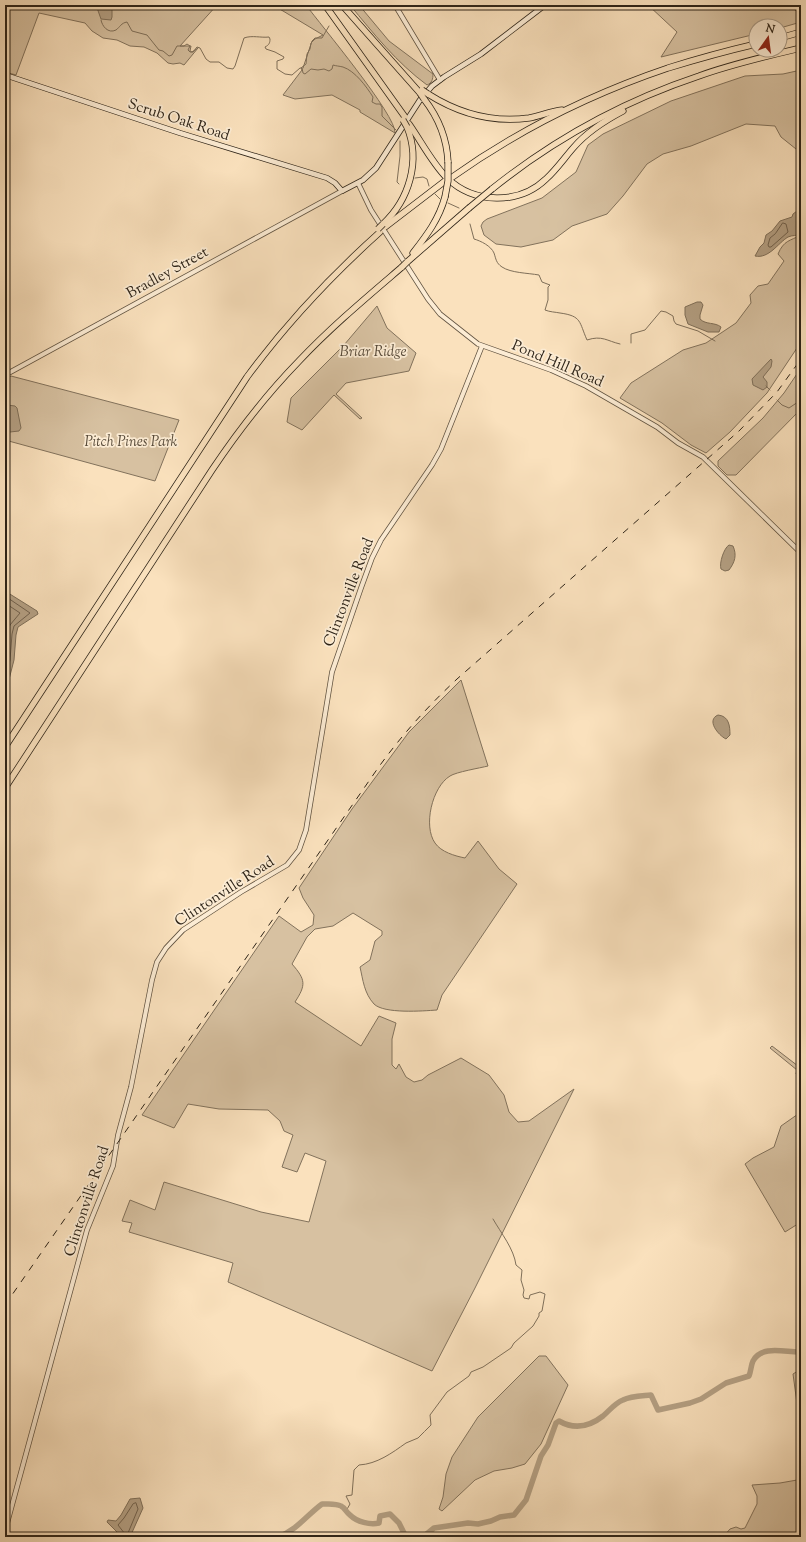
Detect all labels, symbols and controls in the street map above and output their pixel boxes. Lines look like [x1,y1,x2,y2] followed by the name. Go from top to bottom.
[748,18,788,58] north arrow
[763,20,777,38] text: N
[125,94,233,147] street label: Scrub Oak Road
[123,242,212,304] street label: Bradley Street
[508,336,607,393] street label: Pond Hill Road
[339,342,407,363] park label: Briar Ridge
[85,432,178,453] park label: Pitch Pines Park
[319,534,380,650] street label: Clintonville Road
[171,852,279,932] street label: Clintonville Road
[60,1143,115,1260] street label: Clintonville Road

